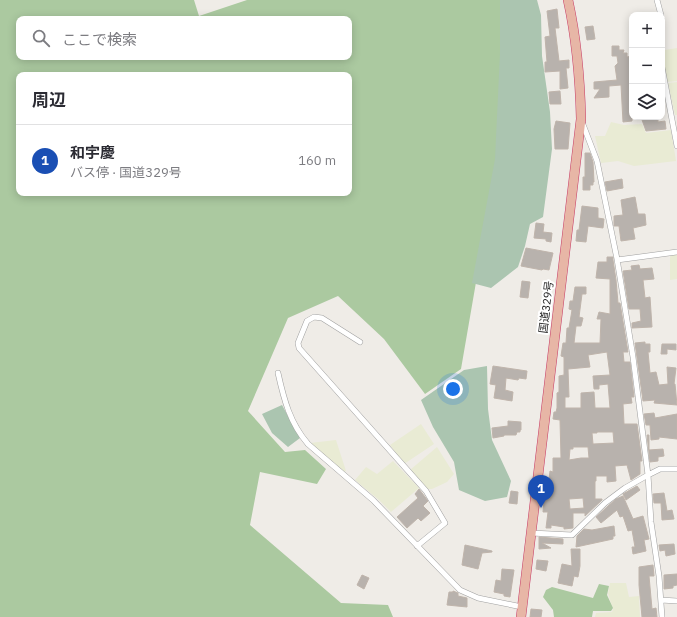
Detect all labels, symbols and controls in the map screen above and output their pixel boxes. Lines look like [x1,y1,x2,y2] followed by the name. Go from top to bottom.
[629,12,665,120] map controls
[629,12,665,48] button: +
[16,16,352,60] search box
[30,27,52,49] icon: search
[62,30,137,49] text: ここで検索
[629,48,665,84] button: −
[629,84,665,120] button: layers
[32,89,66,111] text: 周辺
[70,143,115,162] text: 和宇慶
[41,152,49,169] text: 1
[298,152,336,169] text: 160 m
[70,164,182,181] text: バス停 · 国道329号
[536,280,556,334] street label: 国道329号
[443,379,463,399] your location
[528,475,554,508] pin: 1

